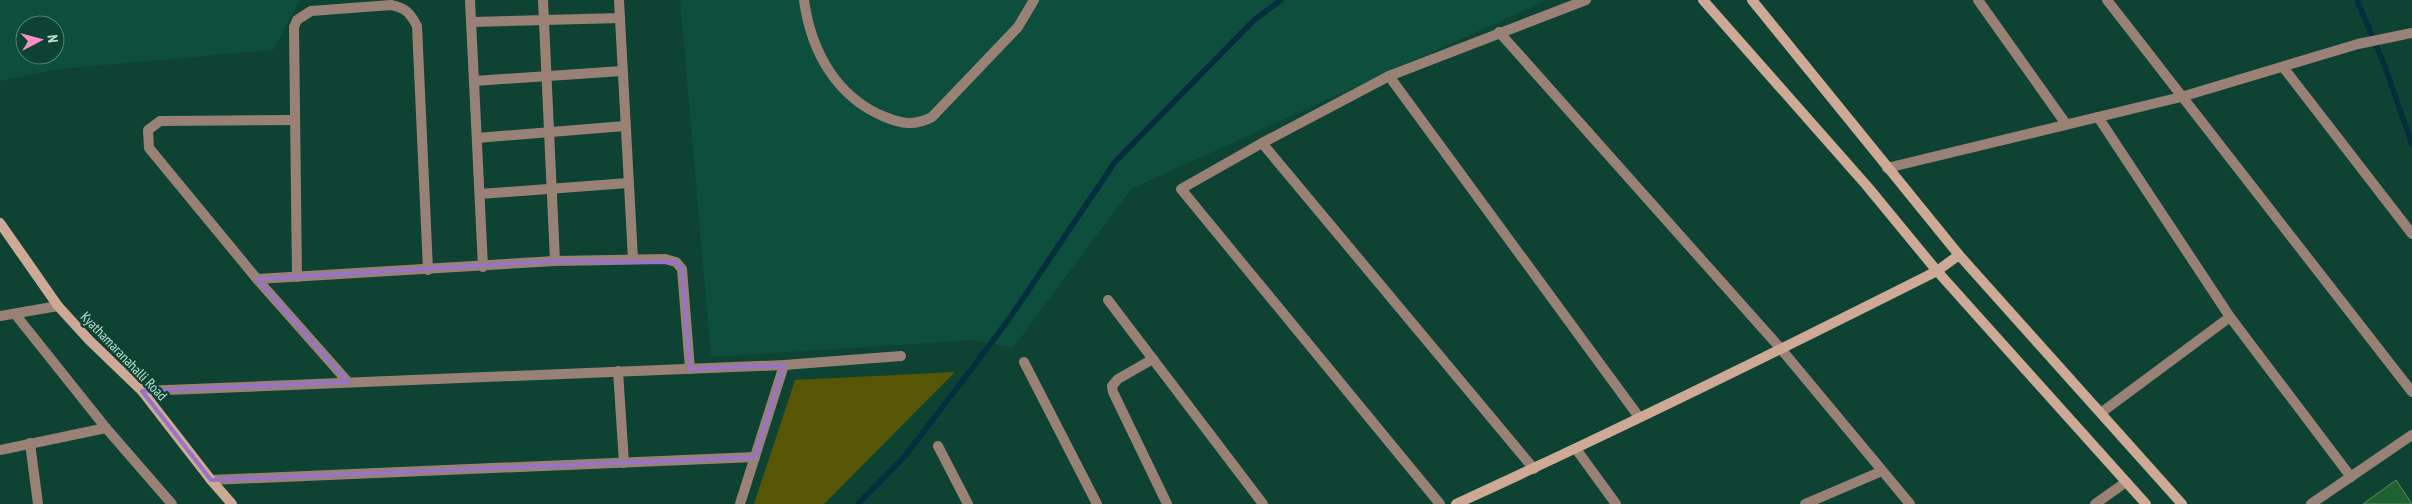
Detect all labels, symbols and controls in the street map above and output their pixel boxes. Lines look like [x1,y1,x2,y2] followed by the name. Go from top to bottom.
[15,15,65,65] north arrow
[44,34,62,43] text: N
[77,308,171,404] street label: Kyathamaranahalli Road

